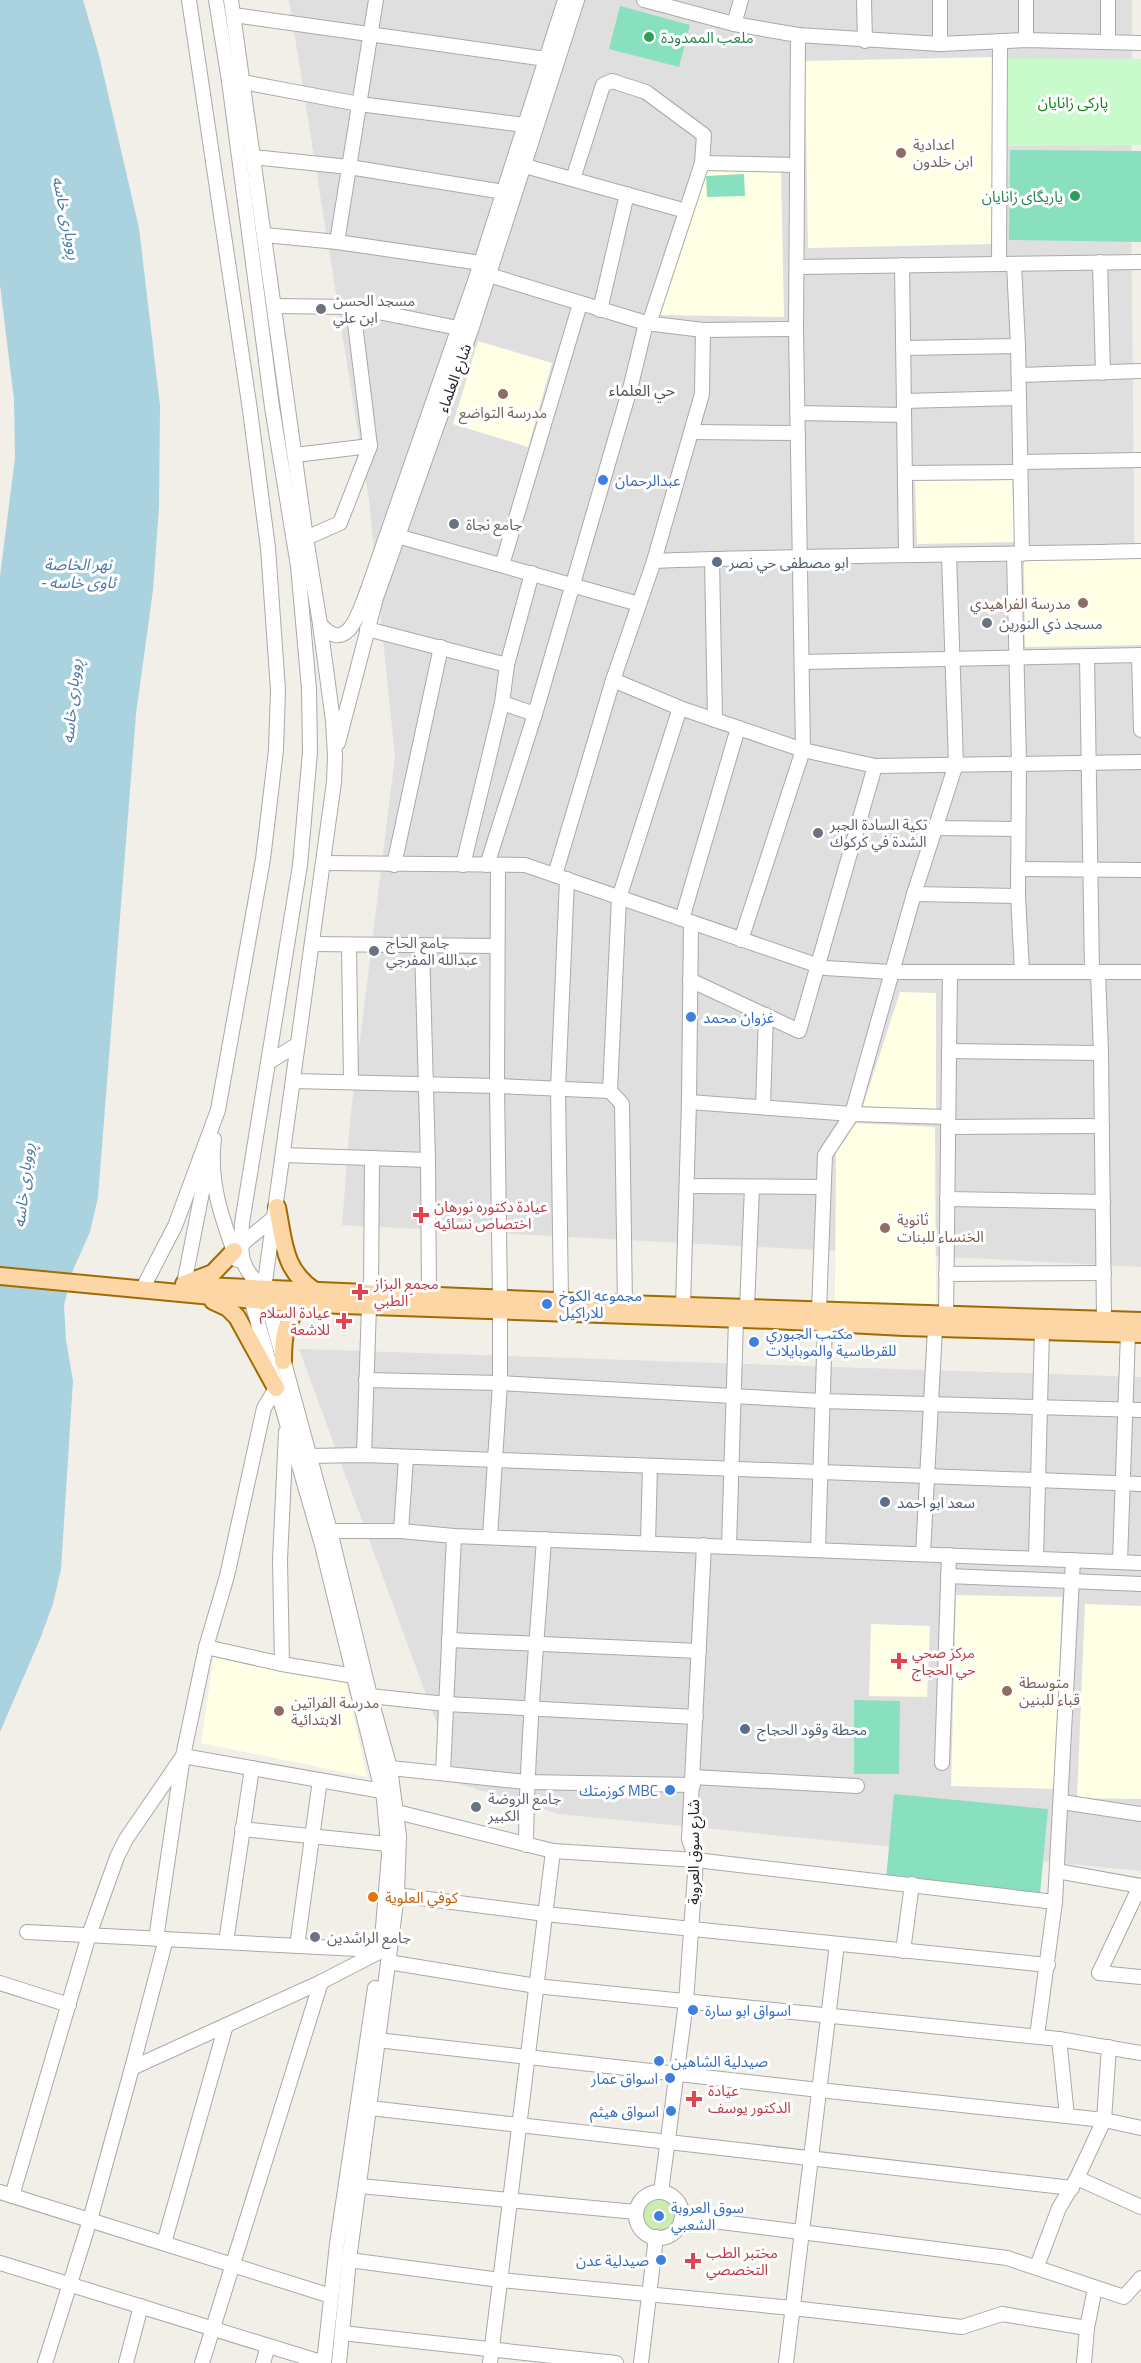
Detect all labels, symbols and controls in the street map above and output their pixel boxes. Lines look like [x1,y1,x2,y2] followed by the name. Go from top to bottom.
[661,26,754,49] place label: ملعب الممدودة
[642,30,656,44] marker: ملعب الممدودة
[1038,91,1108,114] park label: پارکی زانایان
[913,133,973,173] place label: اعدادية ابن خلدون
[894,146,908,160] marker: اعدادية ابن خلدون
[44,174,88,263] water label: ڕووباری خاسە
[982,185,1063,208] place label: یاریگای زانایان
[1068,189,1082,203] marker: یاریگای زانایان
[333,289,415,329] place label: مسجد الحسن ابن علي
[314,302,328,316] marker: مسجد الحسن ابن علي
[431,340,478,416] street label: شارع العلماء
[609,378,675,403] district label: حي العلماء
[496,387,510,401] marker: مدرسة التواضع
[459,401,547,425] place label: مدرسة التواضع
[615,469,681,492] place label: عبدالرحمان
[596,473,610,487] marker: عبدالرحمان
[466,513,523,537] place label: جامع نجاة
[447,517,461,531] marker: جامع نجاة
[728,551,849,574] place label: ابو مصطفى حي نصر
[40,552,118,594] water label: نهر الخاصة - ئاوی خاسە
[710,555,724,569] marker: ابو مصطفى حي نصر
[970,592,1071,615] place label: مدرسة الفراهيدي
[1076,596,1090,610] marker: مدرسة الفراهيدي
[999,612,1103,635] place label: مسجد ذي النورين
[980,616,994,630] marker: مسجد ذي النورين
[55,657,89,745] water label: ڕووباری خاسە
[829,813,928,853] place label: تكية السادة الجبر الشدة في كركوك
[811,826,825,840] marker: تكية السادة الجبر الشدة في كركوك
[386,931,478,971] place label: جامع الحاج عبدالله المفرجي
[367,944,381,958] marker: جامع الحاج عبدالله المفرجي
[703,1006,775,1029] place label: غزوان محمد
[684,1010,698,1024] marker: غزوان محمد
[7,1141,42,1229] water label: ڕووباری خاسە
[434,1195,548,1235] place label: عيادة دكتوره نورهان اختصاص نسائيه
[412,1206,430,1224] marker: عيادة دكتوره نورهان اختصاص نسائيه
[897,1208,984,1248] place label: ثانوية الخنساء للبنات
[878,1221,892,1235] marker: ثانوية الخنساء للبنات
[373,1272,439,1312] place label: مجمع البزاز الطبي
[351,1283,369,1301] marker: مجمع البزاز الطبي
[559,1284,642,1324] place label: مجموعه الكوخ للاراكيل
[540,1297,554,1311] marker: مجموعه الكوخ للاراكيل
[259,1301,330,1341] place label: عيادة السلام للاشعة
[335,1312,353,1330] marker: عيادة السلام للاشعة
[766,1322,897,1362] place label: مكتب الجبوري للقرطاسية والموبايلات
[747,1335,761,1349] marker: مكتب الجبوري للقرطاسية والموبايلات
[897,1491,975,1514] place label: سعد ابو احمد
[878,1495,892,1509] marker: سعد ابو احمد
[912,1641,976,1682] place label: مركز صحي حي الحجاج
[890,1652,908,1670] marker: مركز صحي حي الحجاج
[1019,1671,1080,1711] place label: متوسطة قباء للبنين
[1000,1684,1014,1698] marker: متوسطة قباء للبنين
[291,1691,379,1731] place label: مدرسة الفراتين الابتدائية
[272,1704,286,1718] marker: مدرسة الفراتين الابتدائية
[757,1718,867,1742] place label: محطة وقود الحجاج
[738,1722,752,1736] marker: محطة وقود الحجاج
[579,1779,658,1802] place label: كوزمتك MBC
[663,1783,677,1797] marker: كوزمتك MBC
[487,1787,561,1827] place label: جامع الروضة الكبير
[682,1799,706,1905] street label: شارع سوق العروبة
[469,1800,483,1814] marker: جامع الروضة الكبير
[385,1886,459,1909] place label: كوفي العلوية
[366,1890,380,1904] marker: كوفي العلوية
[327,1926,411,1950] place label: جامع الراشدين
[308,1930,322,1944] marker: جامع الراشدين
[705,1999,791,2022] place label: اسواق ابو سارة
[686,2003,700,2017] marker: اسواق ابو سارة
[671,2050,768,2073] place label: صيدلية الشاهين
[652,2054,666,2068] marker: صيدلية الشاهين
[590,2067,658,2090] place label: اسواق عمار
[663,2071,677,2085] marker: اسواق عمار
[708,2079,791,2119] place label: عيادة الدكتور يوسف
[685,2090,703,2108] marker: عيادة الدكتور يوسف
[590,2100,659,2123] place label: اسواق هيثم
[664,2104,678,2118] marker: اسواق هيثم
[671,2196,744,2236] place label: سوق العروبة الشعبي
[652,2209,666,2223] marker: سوق العروبة الشعبي
[706,2241,778,2281] place label: مختبر الطب التخصصي
[576,2249,649,2272] place label: صيدلية عدن
[684,2252,702,2270] marker: مختبر الطب التخصصي
[654,2253,668,2267] marker: صيدلية عدن

